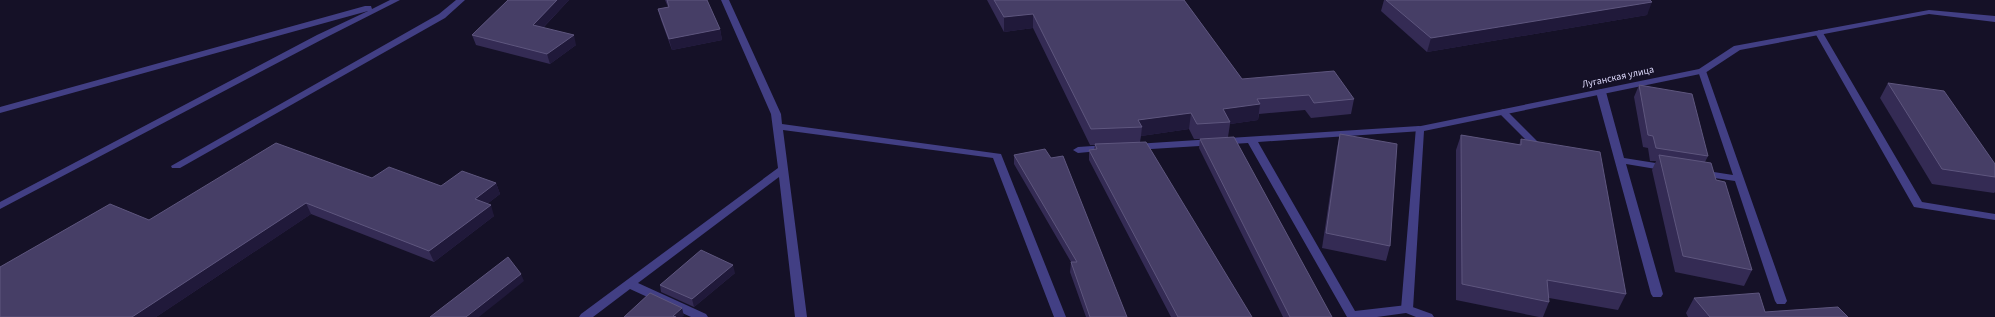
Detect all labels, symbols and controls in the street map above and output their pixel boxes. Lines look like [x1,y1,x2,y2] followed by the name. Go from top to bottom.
[1581,63,1655,91] street label: Луганская улица

